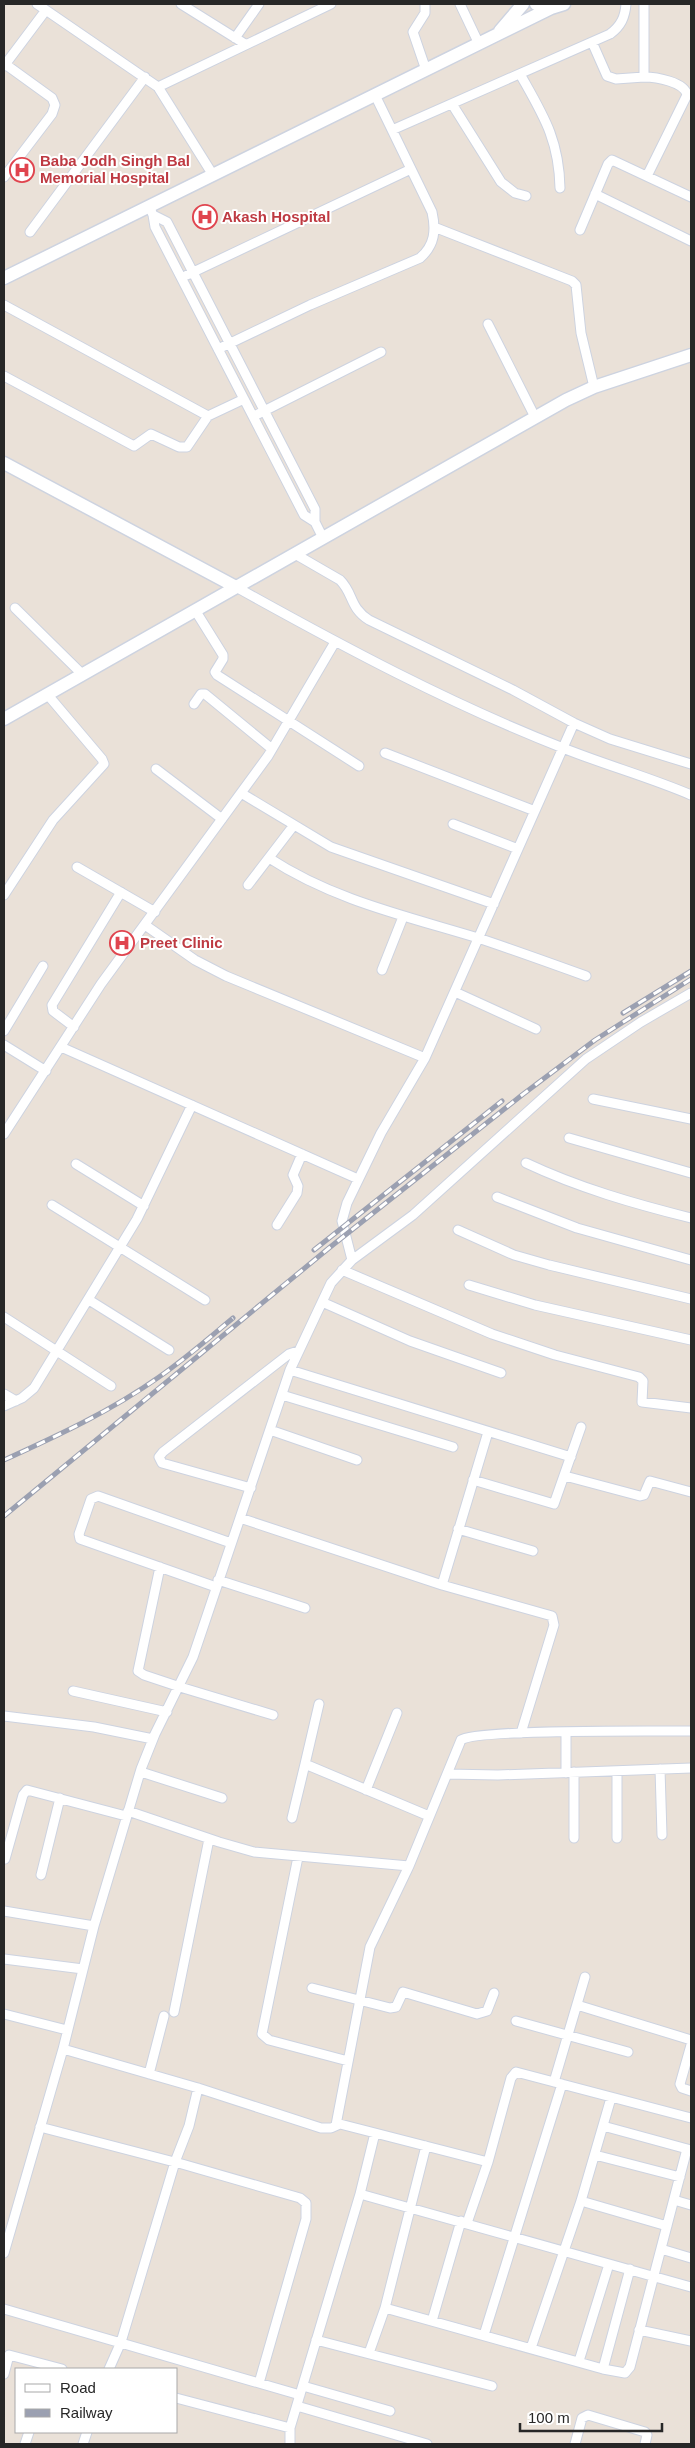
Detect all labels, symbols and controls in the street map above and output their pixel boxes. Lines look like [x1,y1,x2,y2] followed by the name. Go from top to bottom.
[40,152,190,186] place label: Baba Jodh Singh Bal Memorial Hospital
[9,157,35,183] hospital icon: Baba Jodh Singh Bal Memorial Hospital
[192,204,218,230] hospital icon: Akash Hospital
[222,208,330,225] place label: Akash Hospital
[109,930,135,956] hospital icon: Preet Clinic
[140,934,223,951] place label: Preet Clinic
[15,2368,178,2433] legend
[60,2379,96,2396] text: Road
[520,2400,662,2432] scale bar
[60,2404,113,2421] text: Railway
[528,2409,570,2426] text: 100 m

